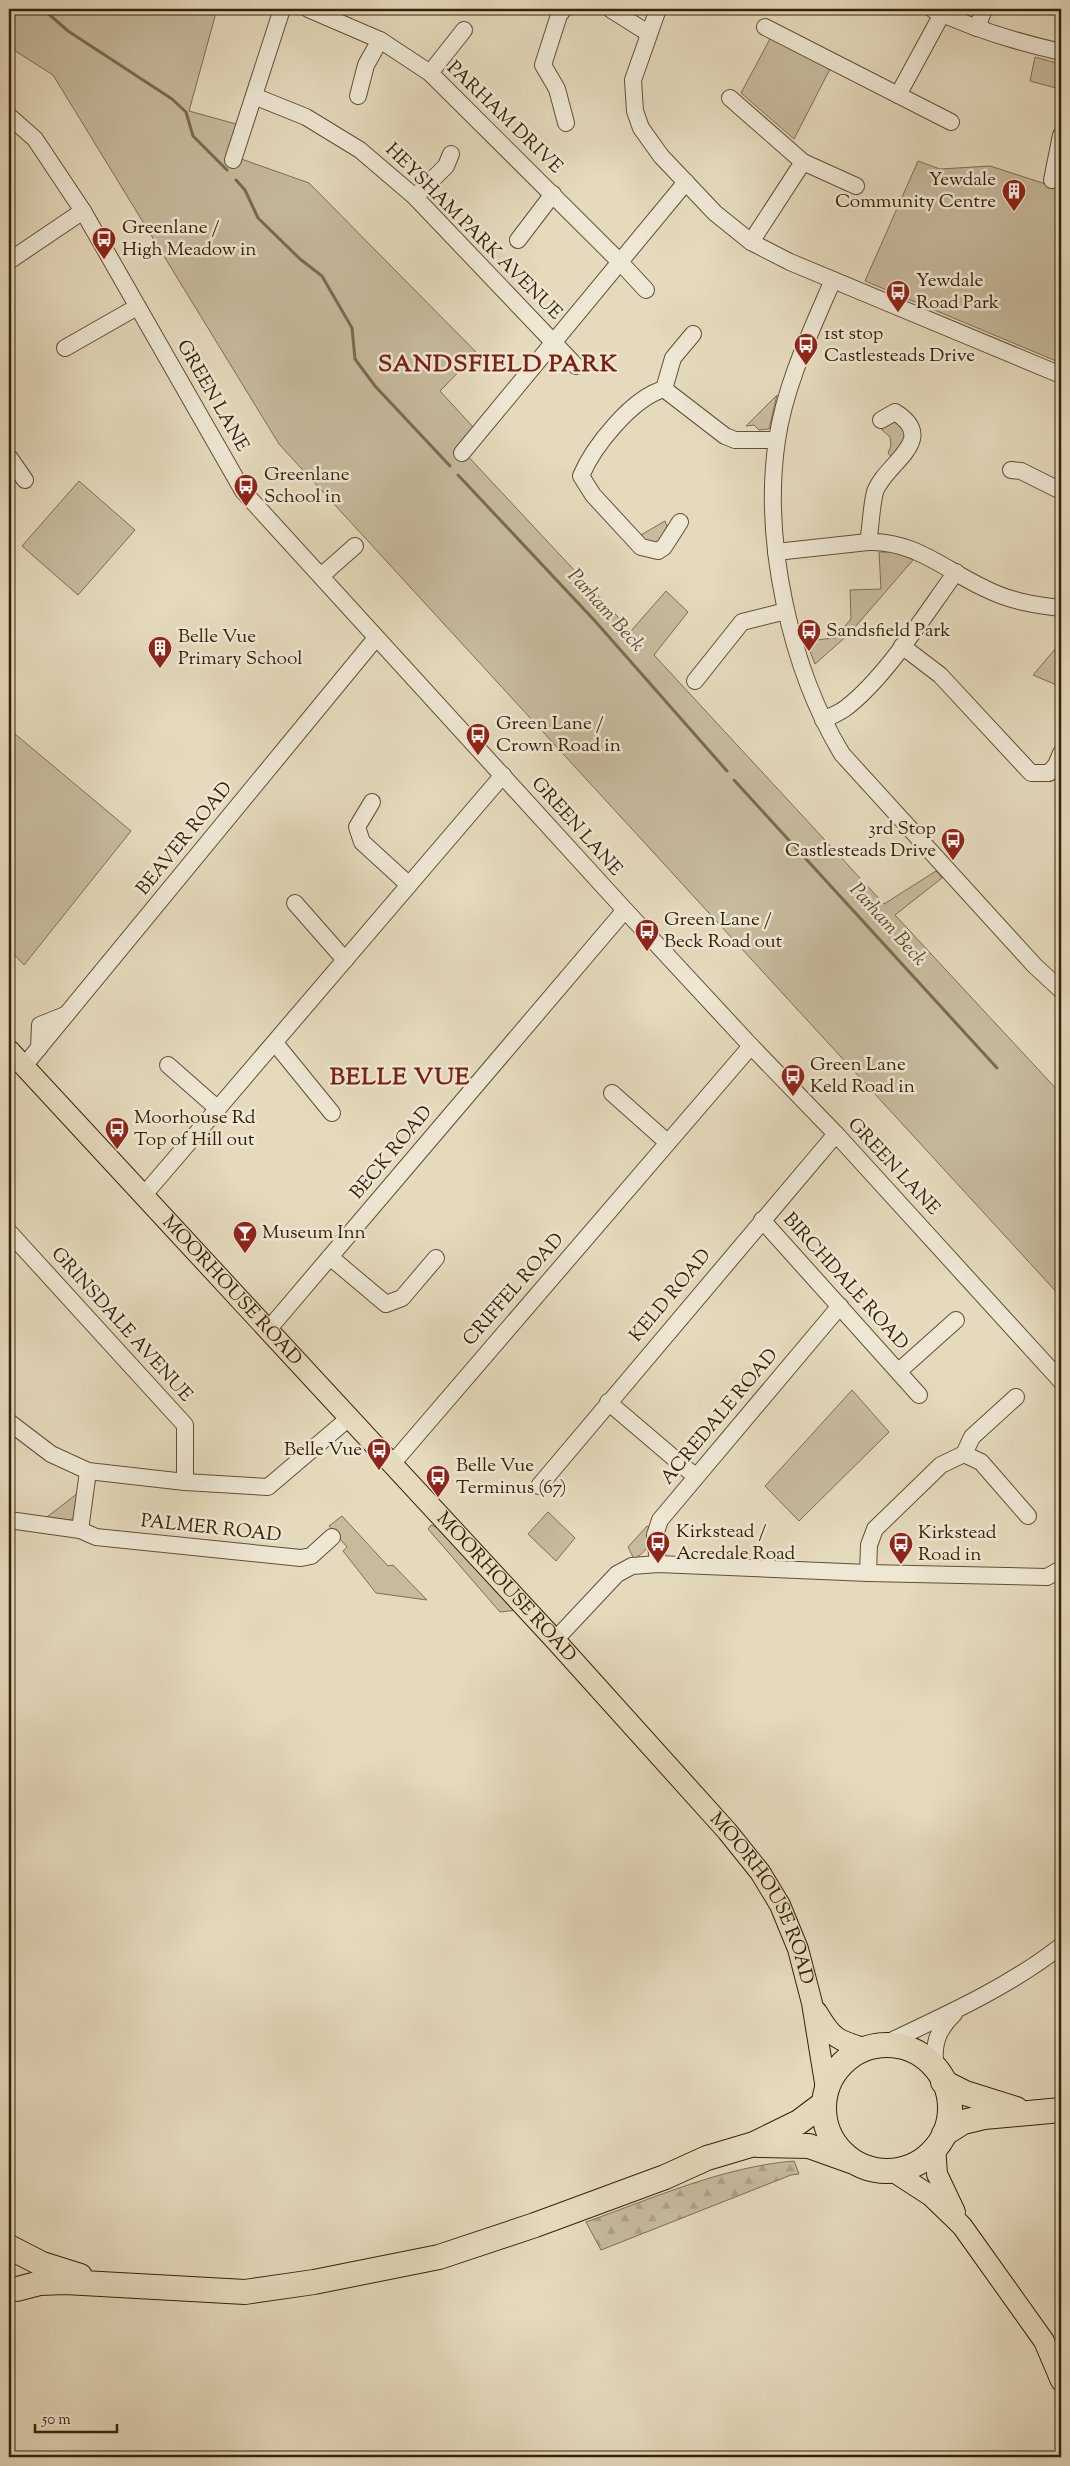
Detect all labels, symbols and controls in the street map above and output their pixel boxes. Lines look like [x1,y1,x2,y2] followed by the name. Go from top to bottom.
[440,56,568,181] street label: PARHAM DRIVE
[378,137,568,327] street label: HEYSHAM PARK AVENUE
[835,167,996,216] place label: Yewdale Community Centre
[1001,178,1027,212] building icon: Yewdale Community Centre
[122,215,257,264] place label: Greenlane / High Meadow in
[91,226,117,260] bus stop icon: Greenlane / High Meadow in
[916,268,1000,317] place label: Yewdale Road Park
[885,279,911,313] bus stop icon: Yewdale Road Park
[824,321,975,370] place label: 1st stop Castlesteads Drive
[793,332,819,366] bus stop icon: 1st stop Castlesteads Drive
[169,335,255,457] street label: GREEN LANE
[378,348,618,382] district label: SANDSFIELD PARK
[264,462,350,511] place label: Greenlane School in
[233,473,259,507] bus stop icon: Greenlane School in
[560,563,650,659] water label: Parham Beck
[796,618,822,652] bus stop icon: Sandsfield Park
[826,618,951,645] place label: Sandsfield Park
[178,624,303,673] place label: Belle Vue Primary School
[147,635,173,669] building icon: Belle Vue Primary School
[496,711,621,760] place label: Green Lane / Crown Road in
[465,722,491,756] bus stop icon: Green Lane / Crown Road in
[524,772,628,883] street label: GREEN LANE
[131,776,239,902] street label: BEAVER ROAD
[785,816,936,865] place label: 3rd Stop Castlesteads Drive
[940,827,966,861] bus stop icon: 3rd Stop Castlesteads Drive
[842,877,932,973] water label: Parham Beck
[664,907,783,956] place label: Green Lane / Beck Road out
[634,918,660,952] bus stop icon: Green Lane / Beck Road out
[810,1052,915,1101] place label: Green Lane Keld Road in
[330,1061,470,1095] district label: BELLE VUE
[780,1063,806,1097] bus stop icon: Green Lane Keld Road in
[345,1100,439,1206] street label: BECK ROAD
[134,1105,256,1154] place label: Moorhouse Rd Top of Hill out
[841,1112,946,1222] street label: GREEN LANE
[104,1116,130,1150] bus stop icon: Moorhouse Rd Top of Hill out
[776,1207,914,1357] street label: BIRCHDALE ROAD
[155,1210,308,1372] street label: MOORHOUSE ROAD
[232,1220,258,1254] bar icon: Museum Inn
[262,1220,366,1247] place label: Museum Inn
[457,1228,571,1352] street label: CRIFFEL ROAD
[44,1242,198,1409] street label: GRINSDALE AVENUE
[624,1243,718,1349] street label: KELD ROAD
[655,1343,785,1491] street label: ACREDALE ROAD
[284,1437,362,1464] place label: Belle Vue
[366,1437,392,1471] bus stop icon: Belle Vue
[456,1453,566,1502] place label: Belle Vue Terminus (67)
[425,1464,451,1498] bus stop icon: Belle Vue Terminus (67)
[430,1506,582,1668] street label: MOORHOUSE ROAD
[139,1508,283,1550] street label: PALMER ROAD
[676,1519,796,1568] place label: Kirkstead / Acredale Road
[918,1520,997,1569] place label: Kirkstead Road in
[645,1530,671,1564] bus stop icon: Kirkstead / Acredale Road
[888,1531,914,1565] bus stop icon: Kirkstead Road in
[703,1807,820,1987] street label: MOORHOUSE ROAD
[35,2401,118,2433] scale bar
[41,2410,71,2431] text: 50 m

